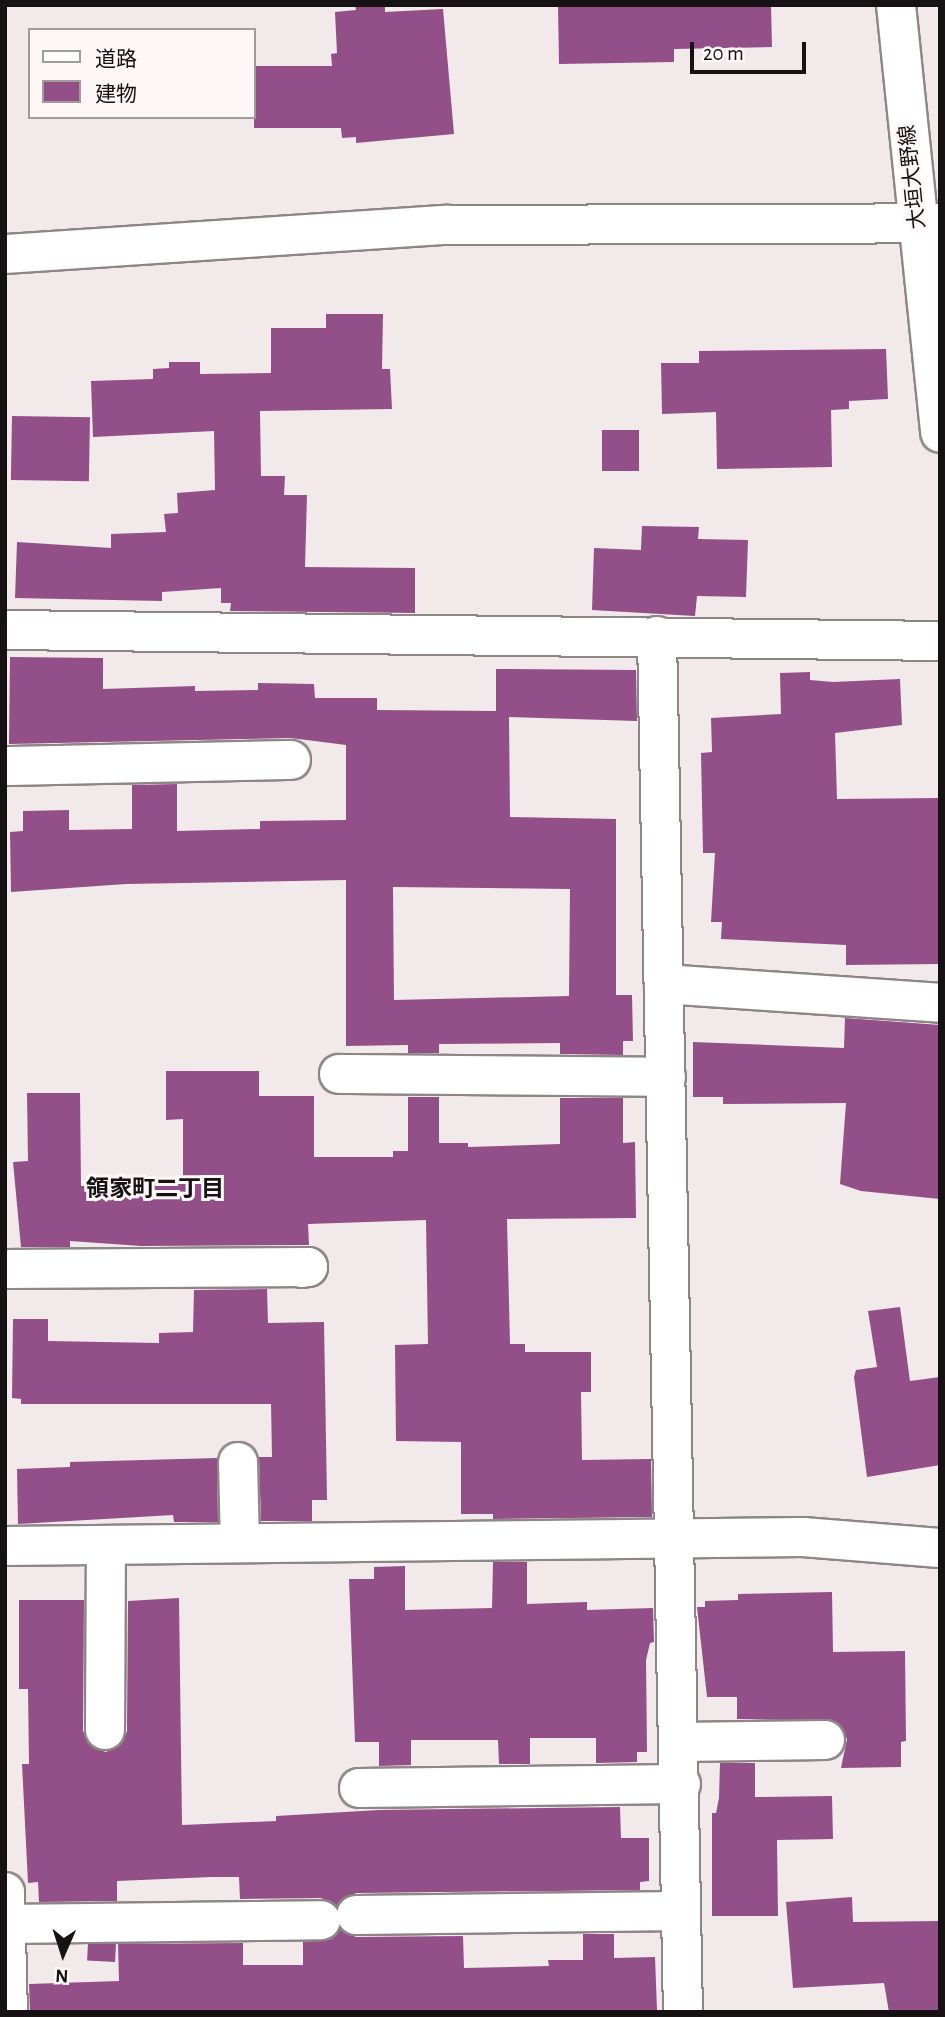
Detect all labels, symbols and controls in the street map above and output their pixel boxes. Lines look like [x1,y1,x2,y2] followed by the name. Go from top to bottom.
[28,28,256,119] legend
[693,28,808,72] scale bar
[703,43,744,64] text: 20 m
[95,49,137,70] text: 道路
[95,84,137,105] text: 建物
[895,123,931,231] street label: 大垣大野線
[86,1176,224,1204] district label: 領家町二丁目
[28,1919,98,1989] north arrow
[55,1966,69,1985] text: N

